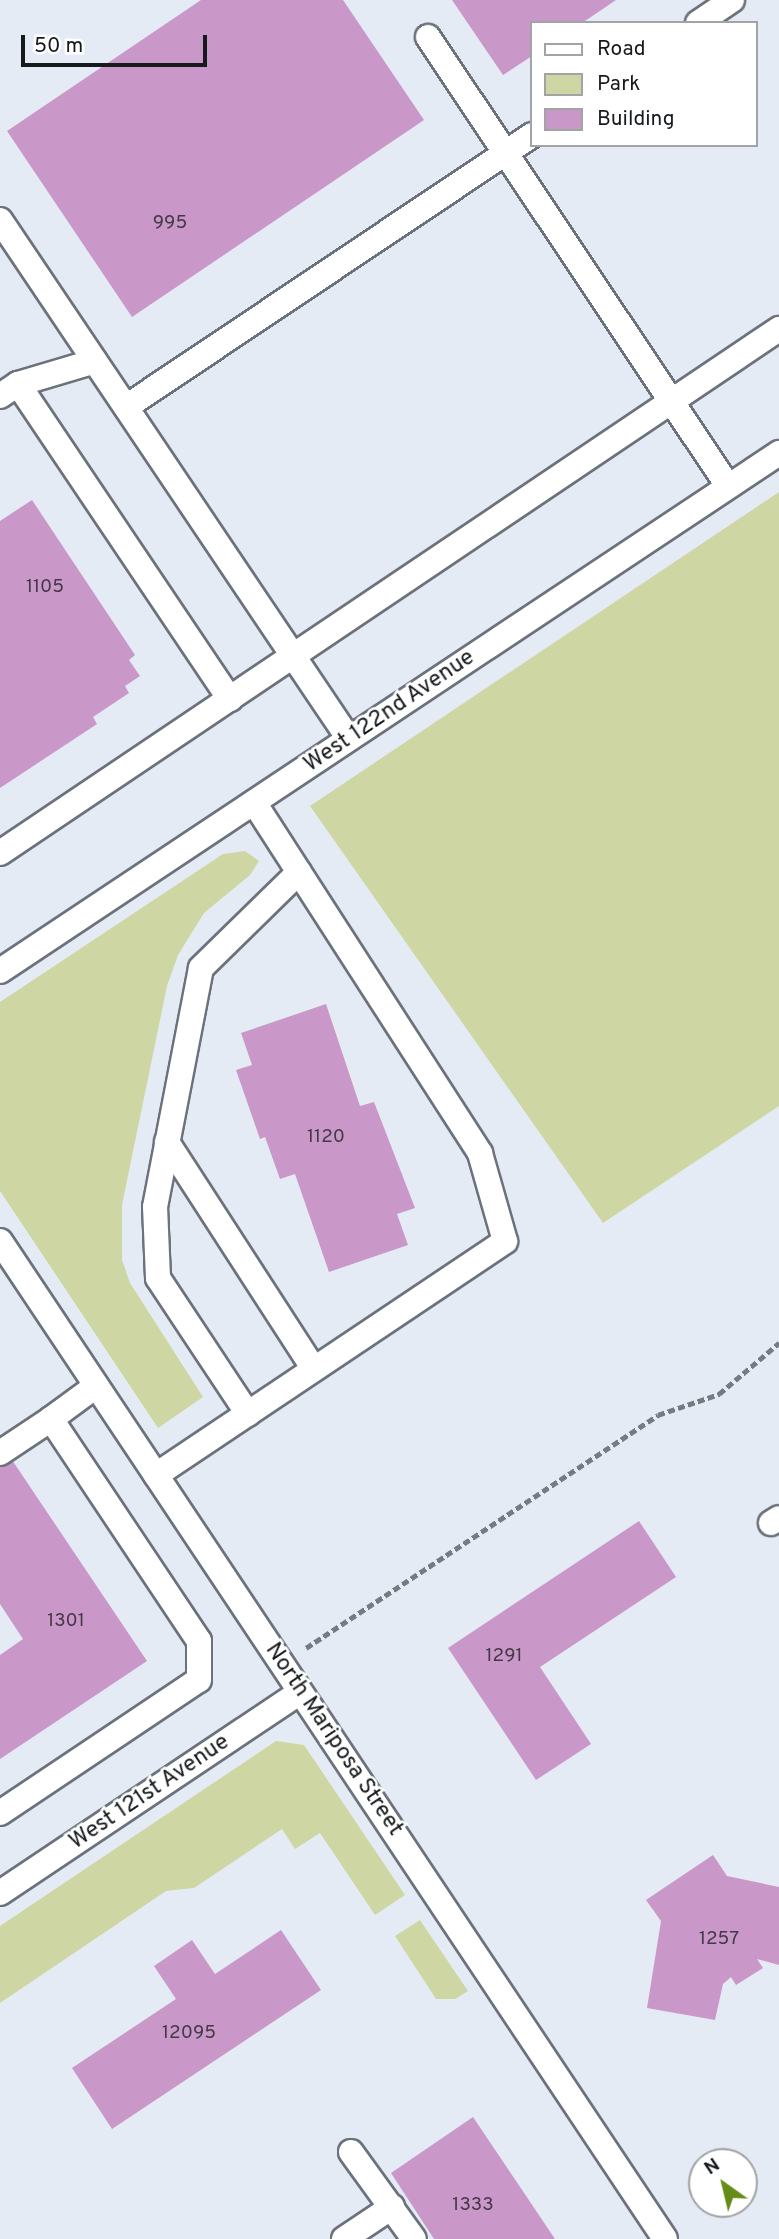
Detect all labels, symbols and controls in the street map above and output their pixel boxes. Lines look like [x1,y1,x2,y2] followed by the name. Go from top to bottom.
[24,21,210,65] scale bar
[530,21,758,147] legend
[34,33,83,60] text: 50 m
[597,36,646,63] text: Road
[597,71,640,98] text: Park
[597,106,675,133] text: Building
[153,213,187,235] house number: 995
[26,577,64,599] house number: 1105
[299,644,481,780] street label: West 122nd Avenue
[307,1127,345,1149] house number: 1120
[47,1611,85,1633] house number: 1301
[258,1638,408,1842] street label: North Mariposa Street
[485,1646,523,1668] house number: 1291
[64,1729,236,1857] street label: West 121st Avenue
[699,1929,739,1951] house number: 1257
[162,2023,216,2045] house number: 12095
[688,2148,758,2218] north arrow
[700,2153,725,2181] text: N
[452,2195,494,2217] house number: 1333

